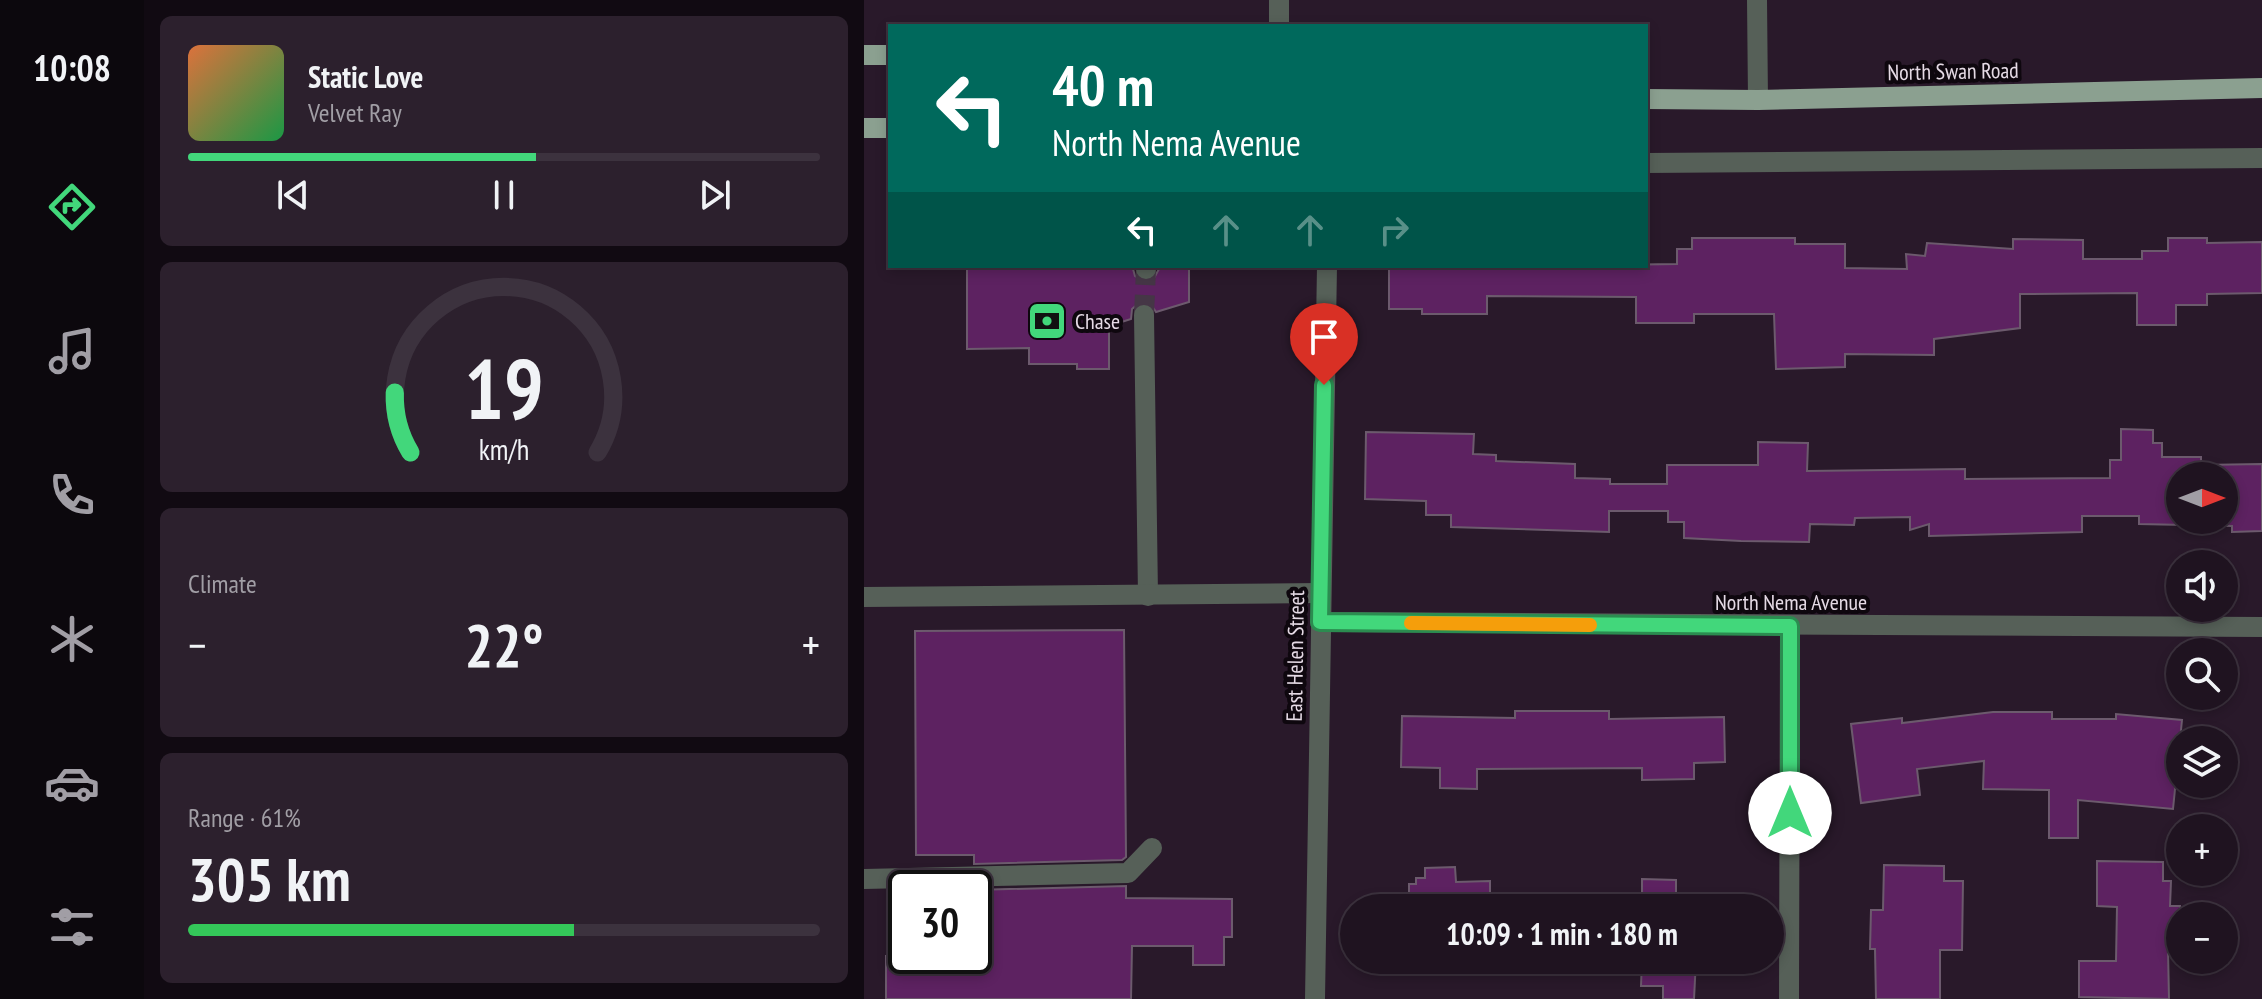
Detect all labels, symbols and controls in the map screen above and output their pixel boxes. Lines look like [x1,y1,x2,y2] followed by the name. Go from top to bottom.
[33,44,111,91] text: 10:08
[1052,49,1154,121] text: 40 m
[920,56,1024,160] icon: left
[1887,56,2019,86] street label: North Swan Road
[308,57,423,96] text: Static Love
[308,96,402,129] text: Velvet Ray
[1052,119,1301,166] text: North Nema Avenue
[271,173,315,217] icon: previous
[482,173,526,217] icon: pause
[693,173,737,217] icon: next
[44,179,100,235] icon: directions
[1120,208,1164,252] icon: left
[1204,208,1248,252] icon: ahead
[1288,208,1332,252] icon: ahead
[1372,208,1416,252] icon: right
[1026,300,1068,342] bank icon: Chase
[1290,303,1358,385] pin
[1075,307,1120,335] place label: Chase
[1302,315,1346,359] icon: arrive
[44,323,100,379] icon: music
[464,333,544,441] text: 19
[479,431,529,468] text: km/h
[2166,462,2238,534] north arrow
[2166,462,2238,974] map controls
[44,467,100,523] icon: phone
[2166,550,2238,622] button: sound
[188,567,257,600] text: Climate
[1715,588,1867,616] street label: North Nema Avenue
[1280,590,1310,722] street label: East Helen Street
[464,606,544,684] text: 22°
[44,611,100,667] icon: climate
[188,616,206,673] text: −
[802,616,820,673] text: +
[2166,638,2238,710] button: search
[2166,726,2238,798] button: layers
[44,755,100,811] icon: car
[1748,771,1832,855] position arrow
[188,801,301,834] text: Range · 61%
[2166,814,2238,886] button: +
[188,840,351,918] text: 305 km
[888,870,992,974] speed limit sign: 30
[44,899,100,955] icon: filters
[2166,902,2238,974] button: −
[1446,914,1678,953] text: 10:09 · 1 min · 180 m

